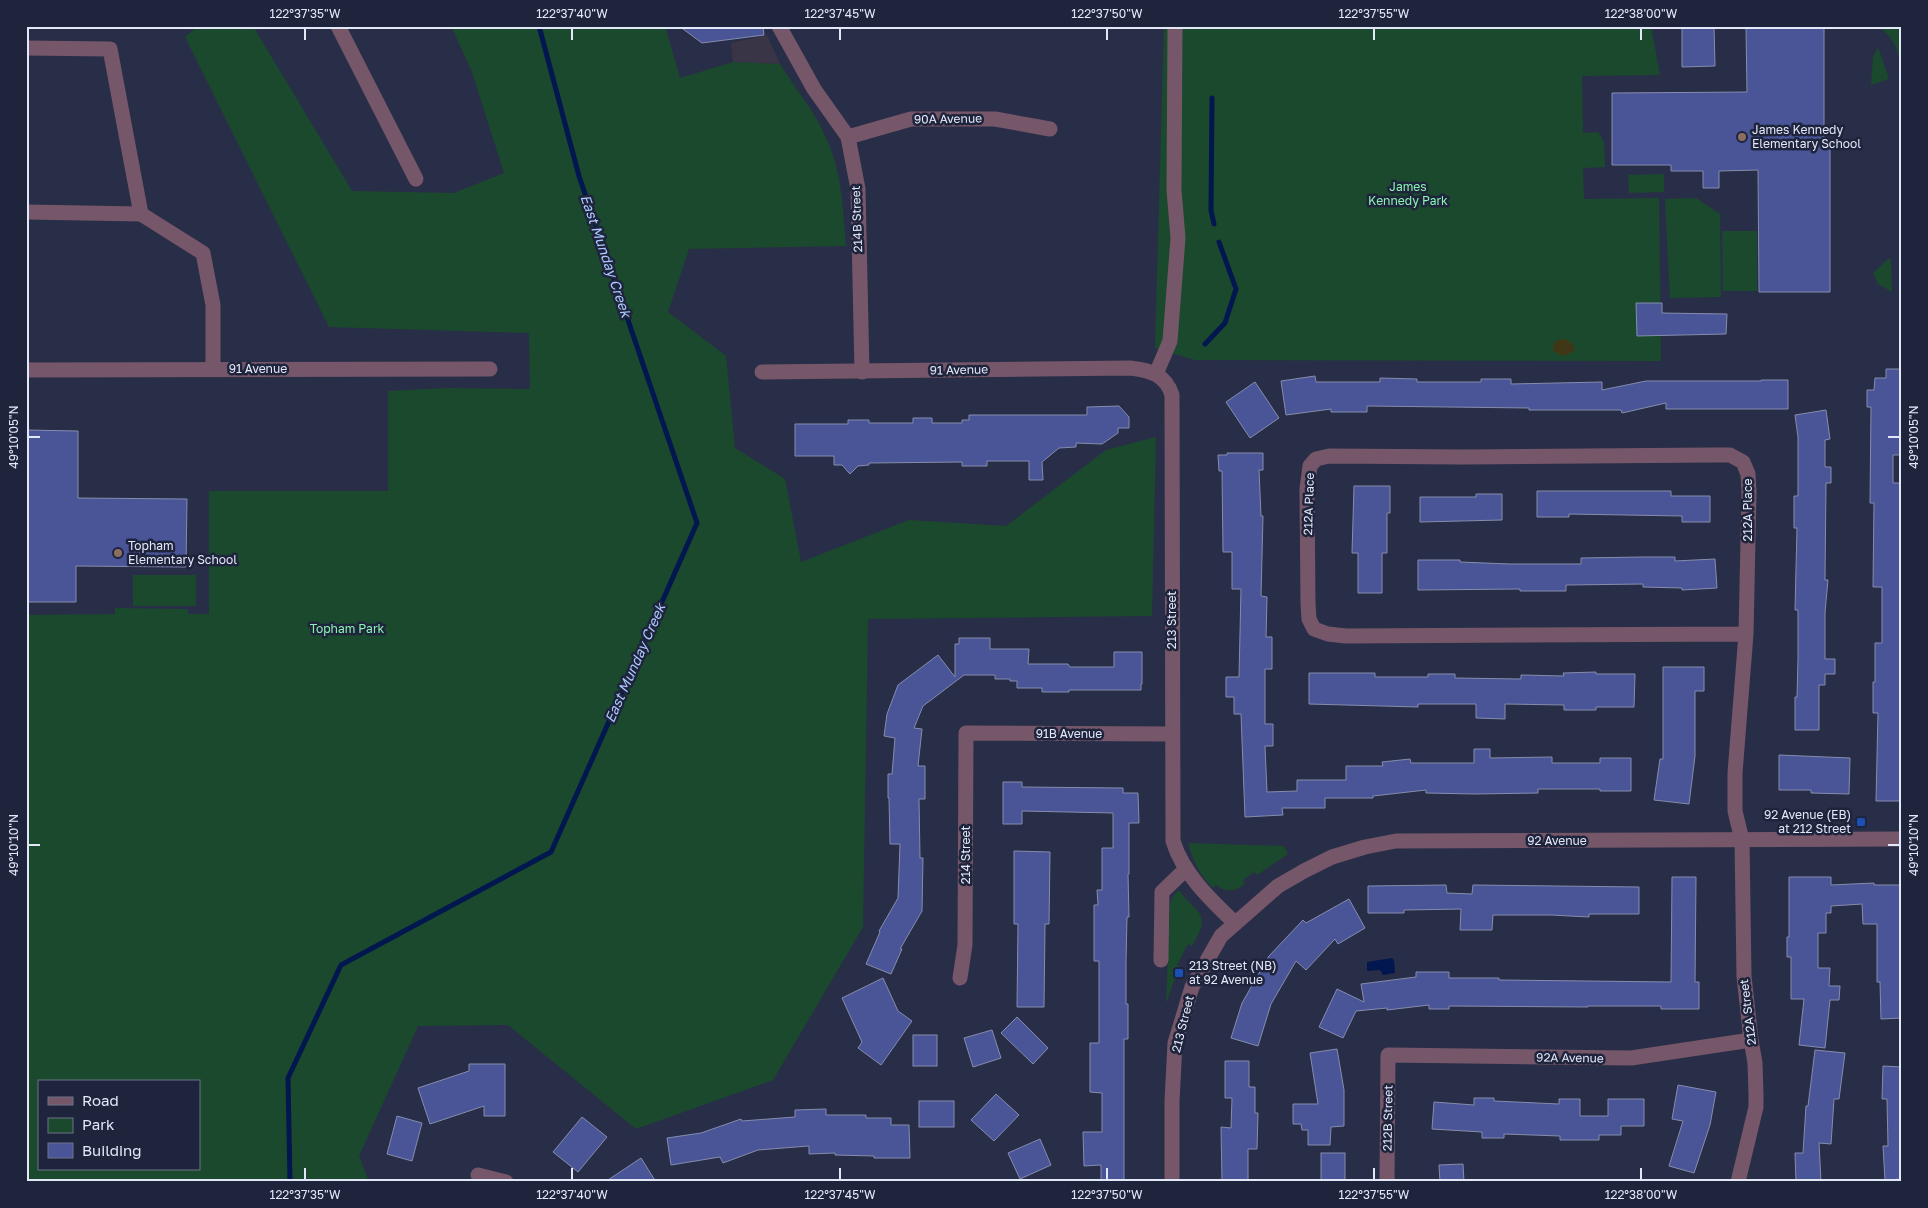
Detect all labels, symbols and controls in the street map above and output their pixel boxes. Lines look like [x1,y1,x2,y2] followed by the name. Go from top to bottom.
[270,6,341,21] text: 122°37'35"W
[536,6,608,21] text: 122°37'40"W
[804,6,876,21] text: 122°37'45"W
[1071,6,1143,21] text: 122°37'50"W
[1339,6,1410,21] text: 122°37'55"W
[1605,6,1678,21] text: 122°38'00"W
[914,110,982,127] street label: 90A Avenue
[1752,122,1861,151] place label: James Kennedy Elementary School
[1736,131,1748,143] marker: James Kennedy Elementary School
[1368,179,1448,208] park label: James Kennedy Park
[848,185,865,253] street label: 214B Street
[578,192,636,321] water label: East Munday Creek
[229,361,287,376] street label: 91 Avenue
[930,361,988,378] street label: 91 Avenue
[6,405,21,469] text: 49°10'05"N
[1906,405,1921,469] text: 49°10'05"N
[1300,472,1317,536] street label: 212A Place
[1740,479,1755,541] street label: 212A Place
[128,538,237,567] place label: Topham Elementary School
[112,547,124,559] marker: Topham Elementary School
[1164,591,1179,649] street label: 213 Street
[601,599,669,725] water label: East Munday Creek
[310,621,385,636] park label: Topham Park
[1036,726,1102,741] street label: 91B Avenue
[1764,807,1851,836] place label: 92 Avenue (EB) at 212 Street
[6,814,21,876] text: 49°10'10"N
[1906,814,1921,876] text: 49°10'10"N
[1855,816,1867,828] marker: 92 Avenue (EB) at 212 Street
[958,825,973,884] street label: 214 Street
[1527,833,1587,848] street label: 92 Avenue
[1189,958,1277,987] place label: 213 Street (NB) at 92 Avenue
[1173,967,1185,979] marker: 213 Street (NB) at 92 Avenue
[1736,978,1759,1046] street label: 212A Street
[1168,994,1197,1054] street label: 213 Street
[1536,1049,1604,1066] street label: 92A Avenue
[38,1080,200,1170] legend
[1379,1085,1396,1151] street label: 212B Street
[82,1091,119,1109] text: Road
[82,1115,115,1133] text: Park
[82,1141,142,1159] text: Building
[270,1187,341,1202] text: 122°37'35"W
[536,1187,608,1202] text: 122°37'40"W
[804,1187,876,1202] text: 122°37'45"W
[1071,1187,1143,1202] text: 122°37'50"W
[1339,1187,1410,1202] text: 122°37'55"W
[1605,1187,1678,1202] text: 122°38'00"W

